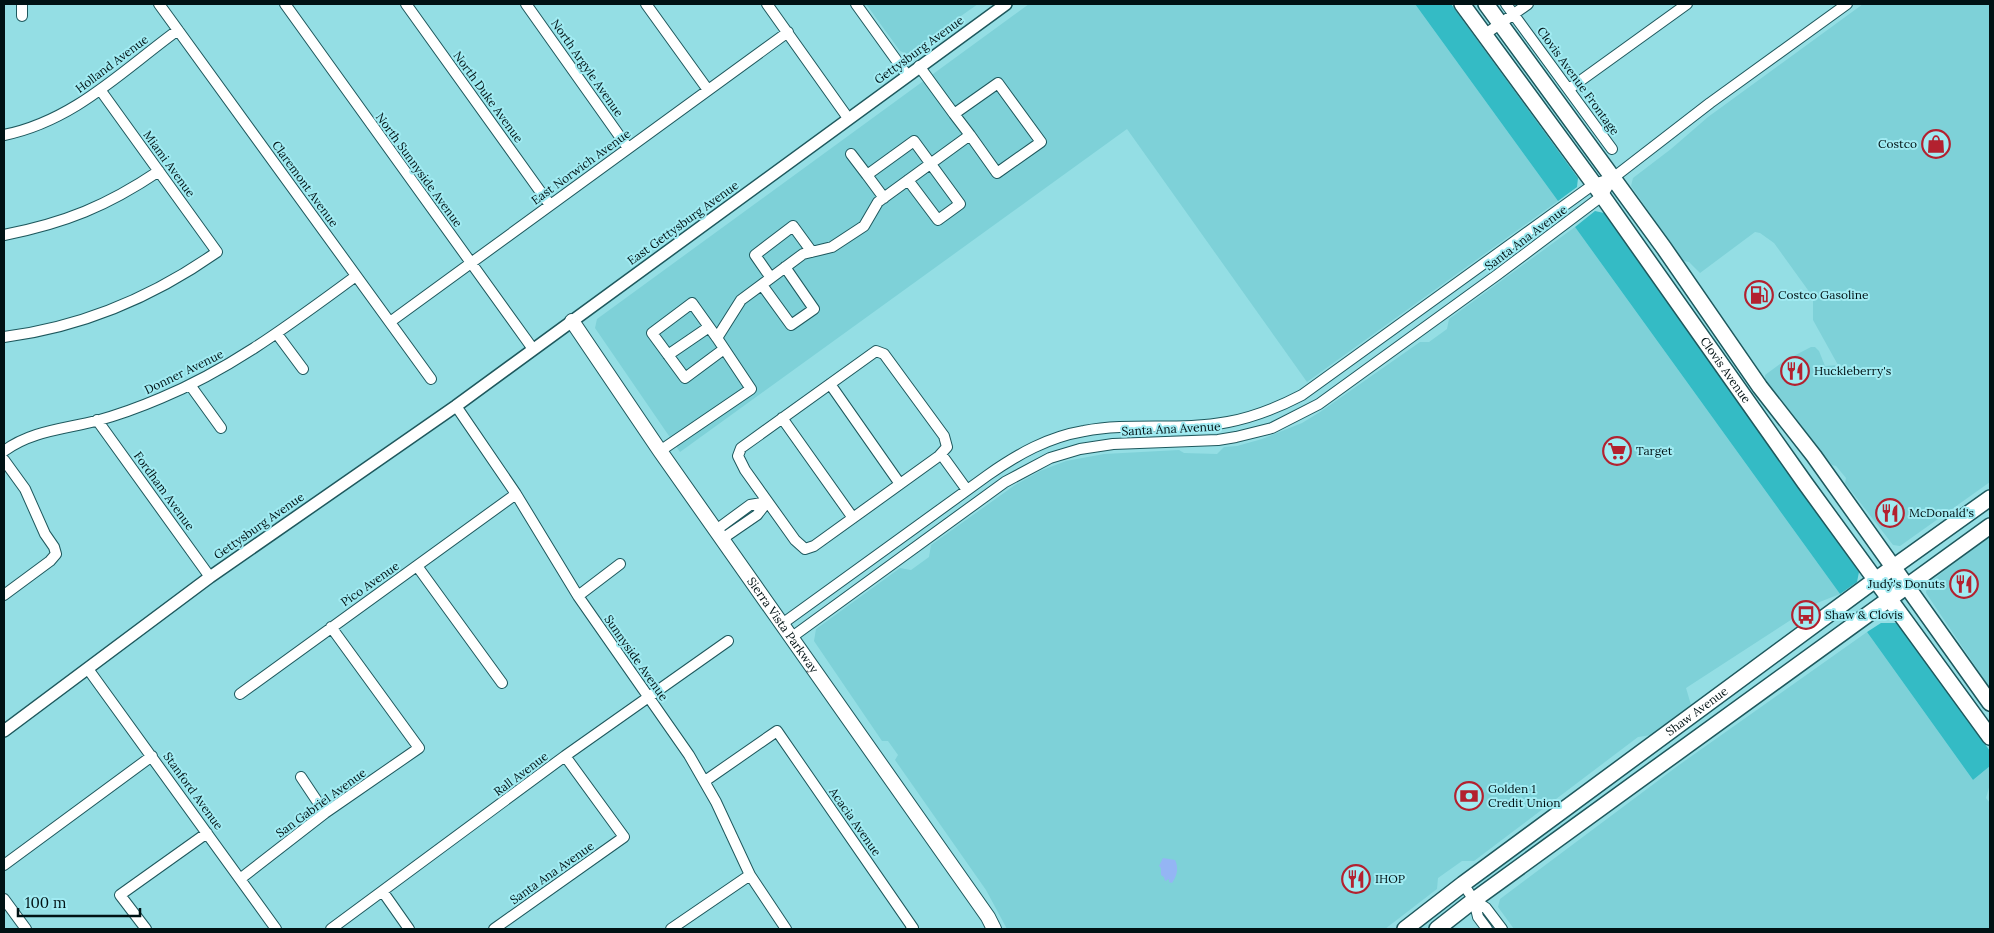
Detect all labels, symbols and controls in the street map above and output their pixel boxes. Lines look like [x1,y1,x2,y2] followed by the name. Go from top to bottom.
[871,12,967,87] street label: Gettysburg Avenue
[548,16,627,120] street label: North Argyle Avenue
[1534,24,1623,138] street label: Clovis Avenue Frontage
[72,31,151,96] street label: Holland Avenue
[450,48,527,146] street label: North Duke Avenue
[373,110,466,230] street label: North Sunnyside Avenue
[528,125,634,208] street label: East Norwich Avenue
[140,128,199,200] street label: Miami Avenue
[1921,129,1951,159] shop icon: Costco
[1878,136,1917,151] place label: Costco
[269,138,342,230] street label: Claremont Avenue
[624,177,742,268] street label: East Gettysburg Avenue
[1482,202,1570,273] street label: Santa Ana Avenue
[1744,280,1774,310] fuel station icon: Costco Gasoline
[1778,287,1869,302] place label: Costco Gasoline
[1697,334,1755,406] street label: Clovis Avenue
[142,346,226,397] street label: Donner Avenue
[1780,356,1810,386] restaurant icon: Huckleberry's
[1814,363,1892,378] place label: Huckleberry's
[1121,418,1221,439] street label: Santa Ana Avenue
[1602,436,1632,466] supermarket icon: Target
[1636,443,1673,458] place label: Target
[131,448,198,533] street label: Fordham Avenue
[211,489,307,562] street label: Gettysburg Avenue
[1875,498,1905,528] restaurant icon: McDonald's
[1909,505,1974,520] place label: McDonald's
[338,558,402,609] street label: Pico Avenue
[1949,569,1979,599] restaurant icon: Judy's Donuts
[744,574,822,676] street label: Sierra Vista Parkway
[1867,576,1945,591] place label: Judy's Donuts
[1791,600,1821,630] bus stop icon: Shaw & Clovis
[1825,607,1903,622] place label: Shaw & Clovis
[601,612,672,704] street label: Sunnyside Avenue
[1662,683,1731,739] street label: Shaw Avenue
[491,748,551,799] street label: Rall Avenue
[160,749,227,833] street label: Stanford Avenue
[273,765,369,840] street label: San Gabriel Avenue
[1454,781,1484,811] bank icon: Golden 1 Credit Union
[1488,781,1560,810] place label: Golden 1 Credit Union
[826,784,885,859] street label: Acacia Avenue
[507,838,597,907] street label: Santa Ana Avenue
[1341,864,1371,894] restaurant icon: IHOP
[1375,871,1405,886] place label: IHOP
[18,886,140,918] scale bar
[25,893,66,912] text: 100 m

